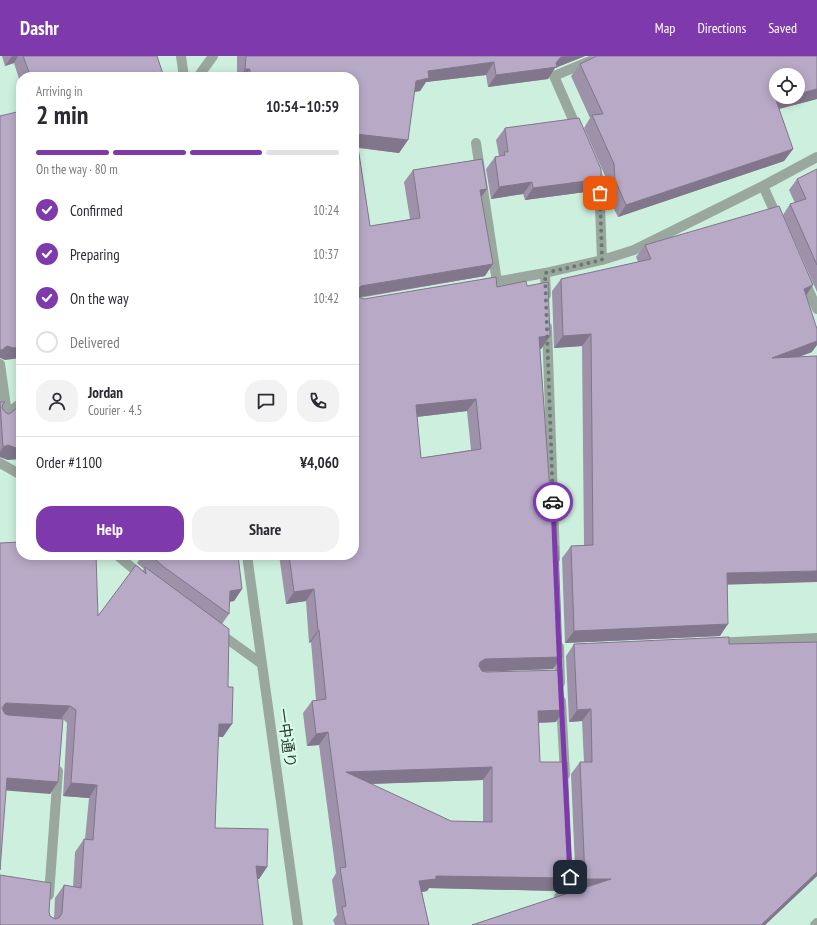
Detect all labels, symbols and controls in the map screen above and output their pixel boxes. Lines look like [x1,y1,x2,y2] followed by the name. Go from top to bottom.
[20,16,59,40] text: Dashr
[655,19,675,37] text: Map
[697,19,746,37] text: Directions
[768,19,797,37] text: Saved
[769,68,805,104] map controls
[769,68,805,104] button: locate
[36,83,83,100] text: Arriving in
[266,97,339,116] text: 10:54–10:59
[36,98,89,131] text: 2 min
[36,161,118,178] text: On the way · 80 m
[583,176,617,210] pin
[589,182,611,204] icon: bag
[36,199,58,221] icon: check
[70,201,123,220] text: Confirmed
[313,202,339,219] text: 10:24
[36,243,58,265] icon: check
[70,245,120,264] text: Preparing
[313,246,339,263] text: 10:37
[36,287,58,309] icon: check
[70,289,129,308] text: On the way
[313,290,339,307] text: 10:42
[70,333,120,352] text: Delivered
[36,380,78,422] button: person
[245,380,287,422] button: chat
[297,380,339,422] button: phone
[88,383,123,402] text: Jordan
[88,402,142,419] text: Courier · 4.5
[36,453,102,472] text: Order #1100
[300,453,339,472] text: ¥4,060
[533,482,573,522] courier
[542,491,564,513] icon: car
[36,506,184,552] button: Help
[192,506,339,552] button: Share
[273,707,301,769] street label: 一中通り
[553,860,587,894] pin
[559,866,581,888] icon: home

